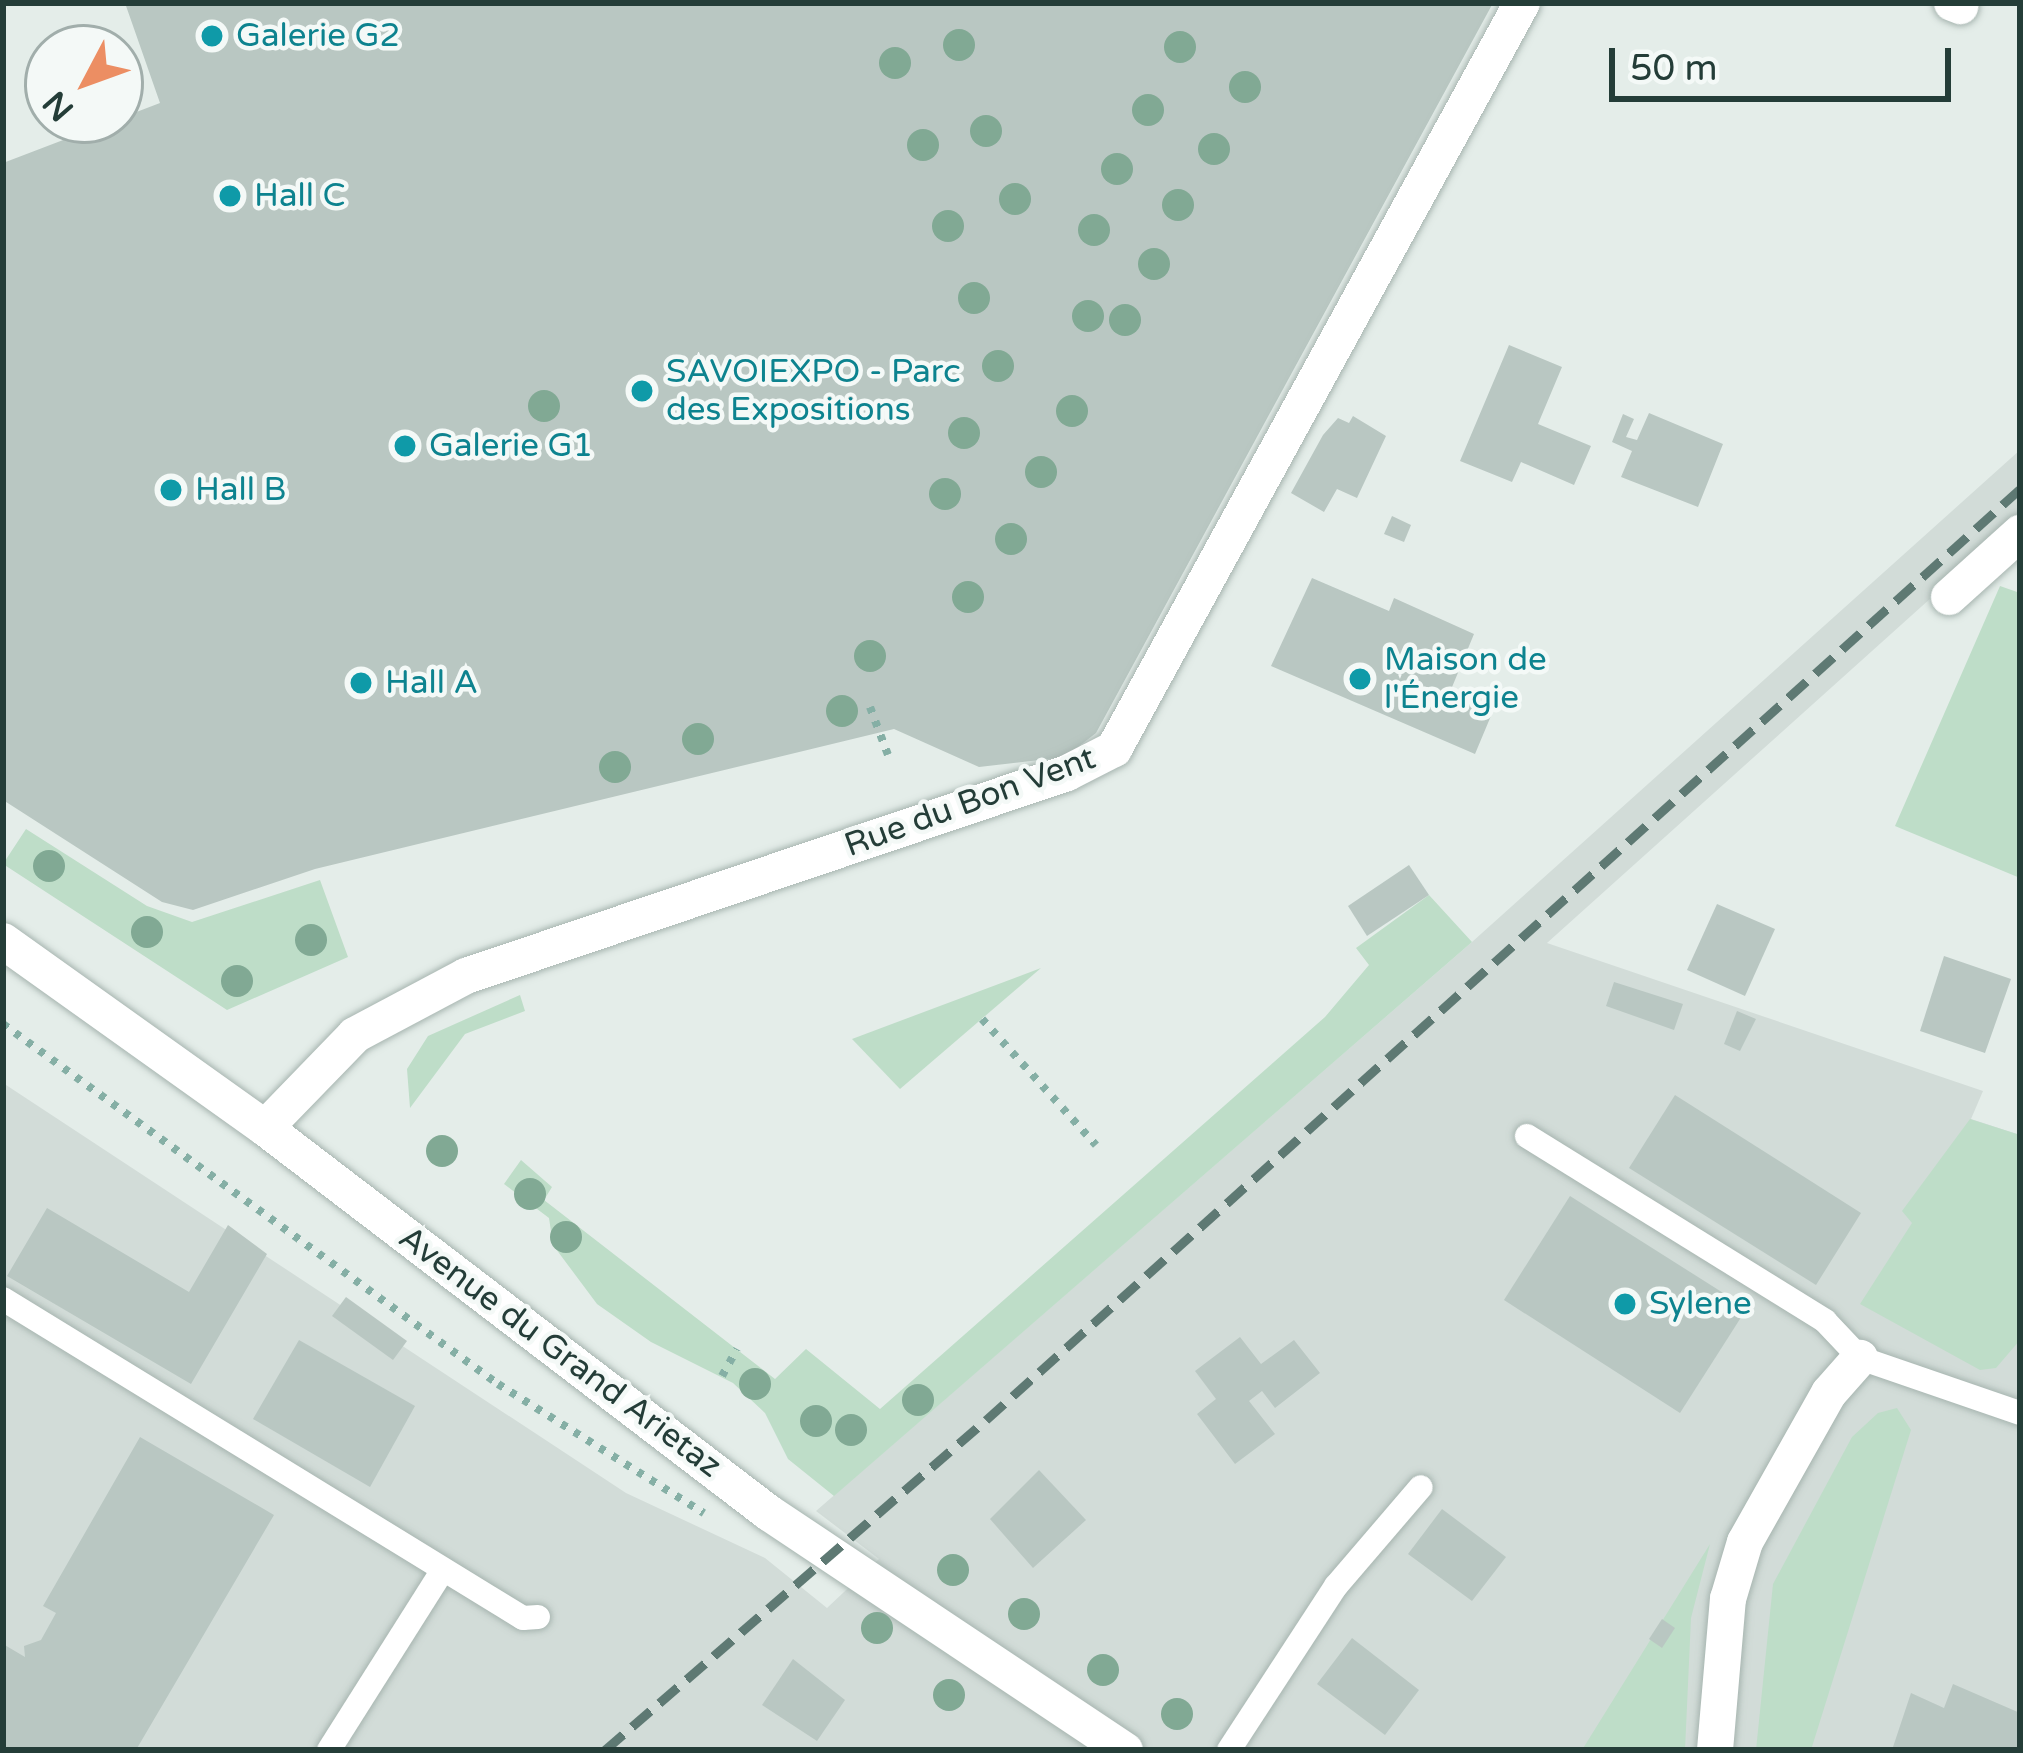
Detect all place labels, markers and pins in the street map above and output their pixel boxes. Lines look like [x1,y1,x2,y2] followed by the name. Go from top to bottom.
[236,16,400,56] place label: Galerie G2
[199,23,225,49] marker: Galerie G2
[254,176,345,216] place label: Hall C
[217,183,243,209] marker: Hall C
[666,352,961,430] place label: SAVOIEXPO - Parc des Expositions
[629,378,655,404] marker: SAVOIEXPO - Parc des Expositions
[429,426,593,466] place label: Galerie G1
[392,433,418,459] marker: Galerie G1
[195,470,286,510] place label: Hall B
[158,477,184,503] marker: Hall B
[1384,640,1547,718] place label: Maison de l'Énergie
[385,663,478,703] place label: Hall A
[1347,666,1373,692] marker: Maison de l'Énergie
[348,670,374,696] marker: Hall A
[1649,1284,1752,1324] place label: Sylene
[1612,1291,1638,1317] marker: Sylene

